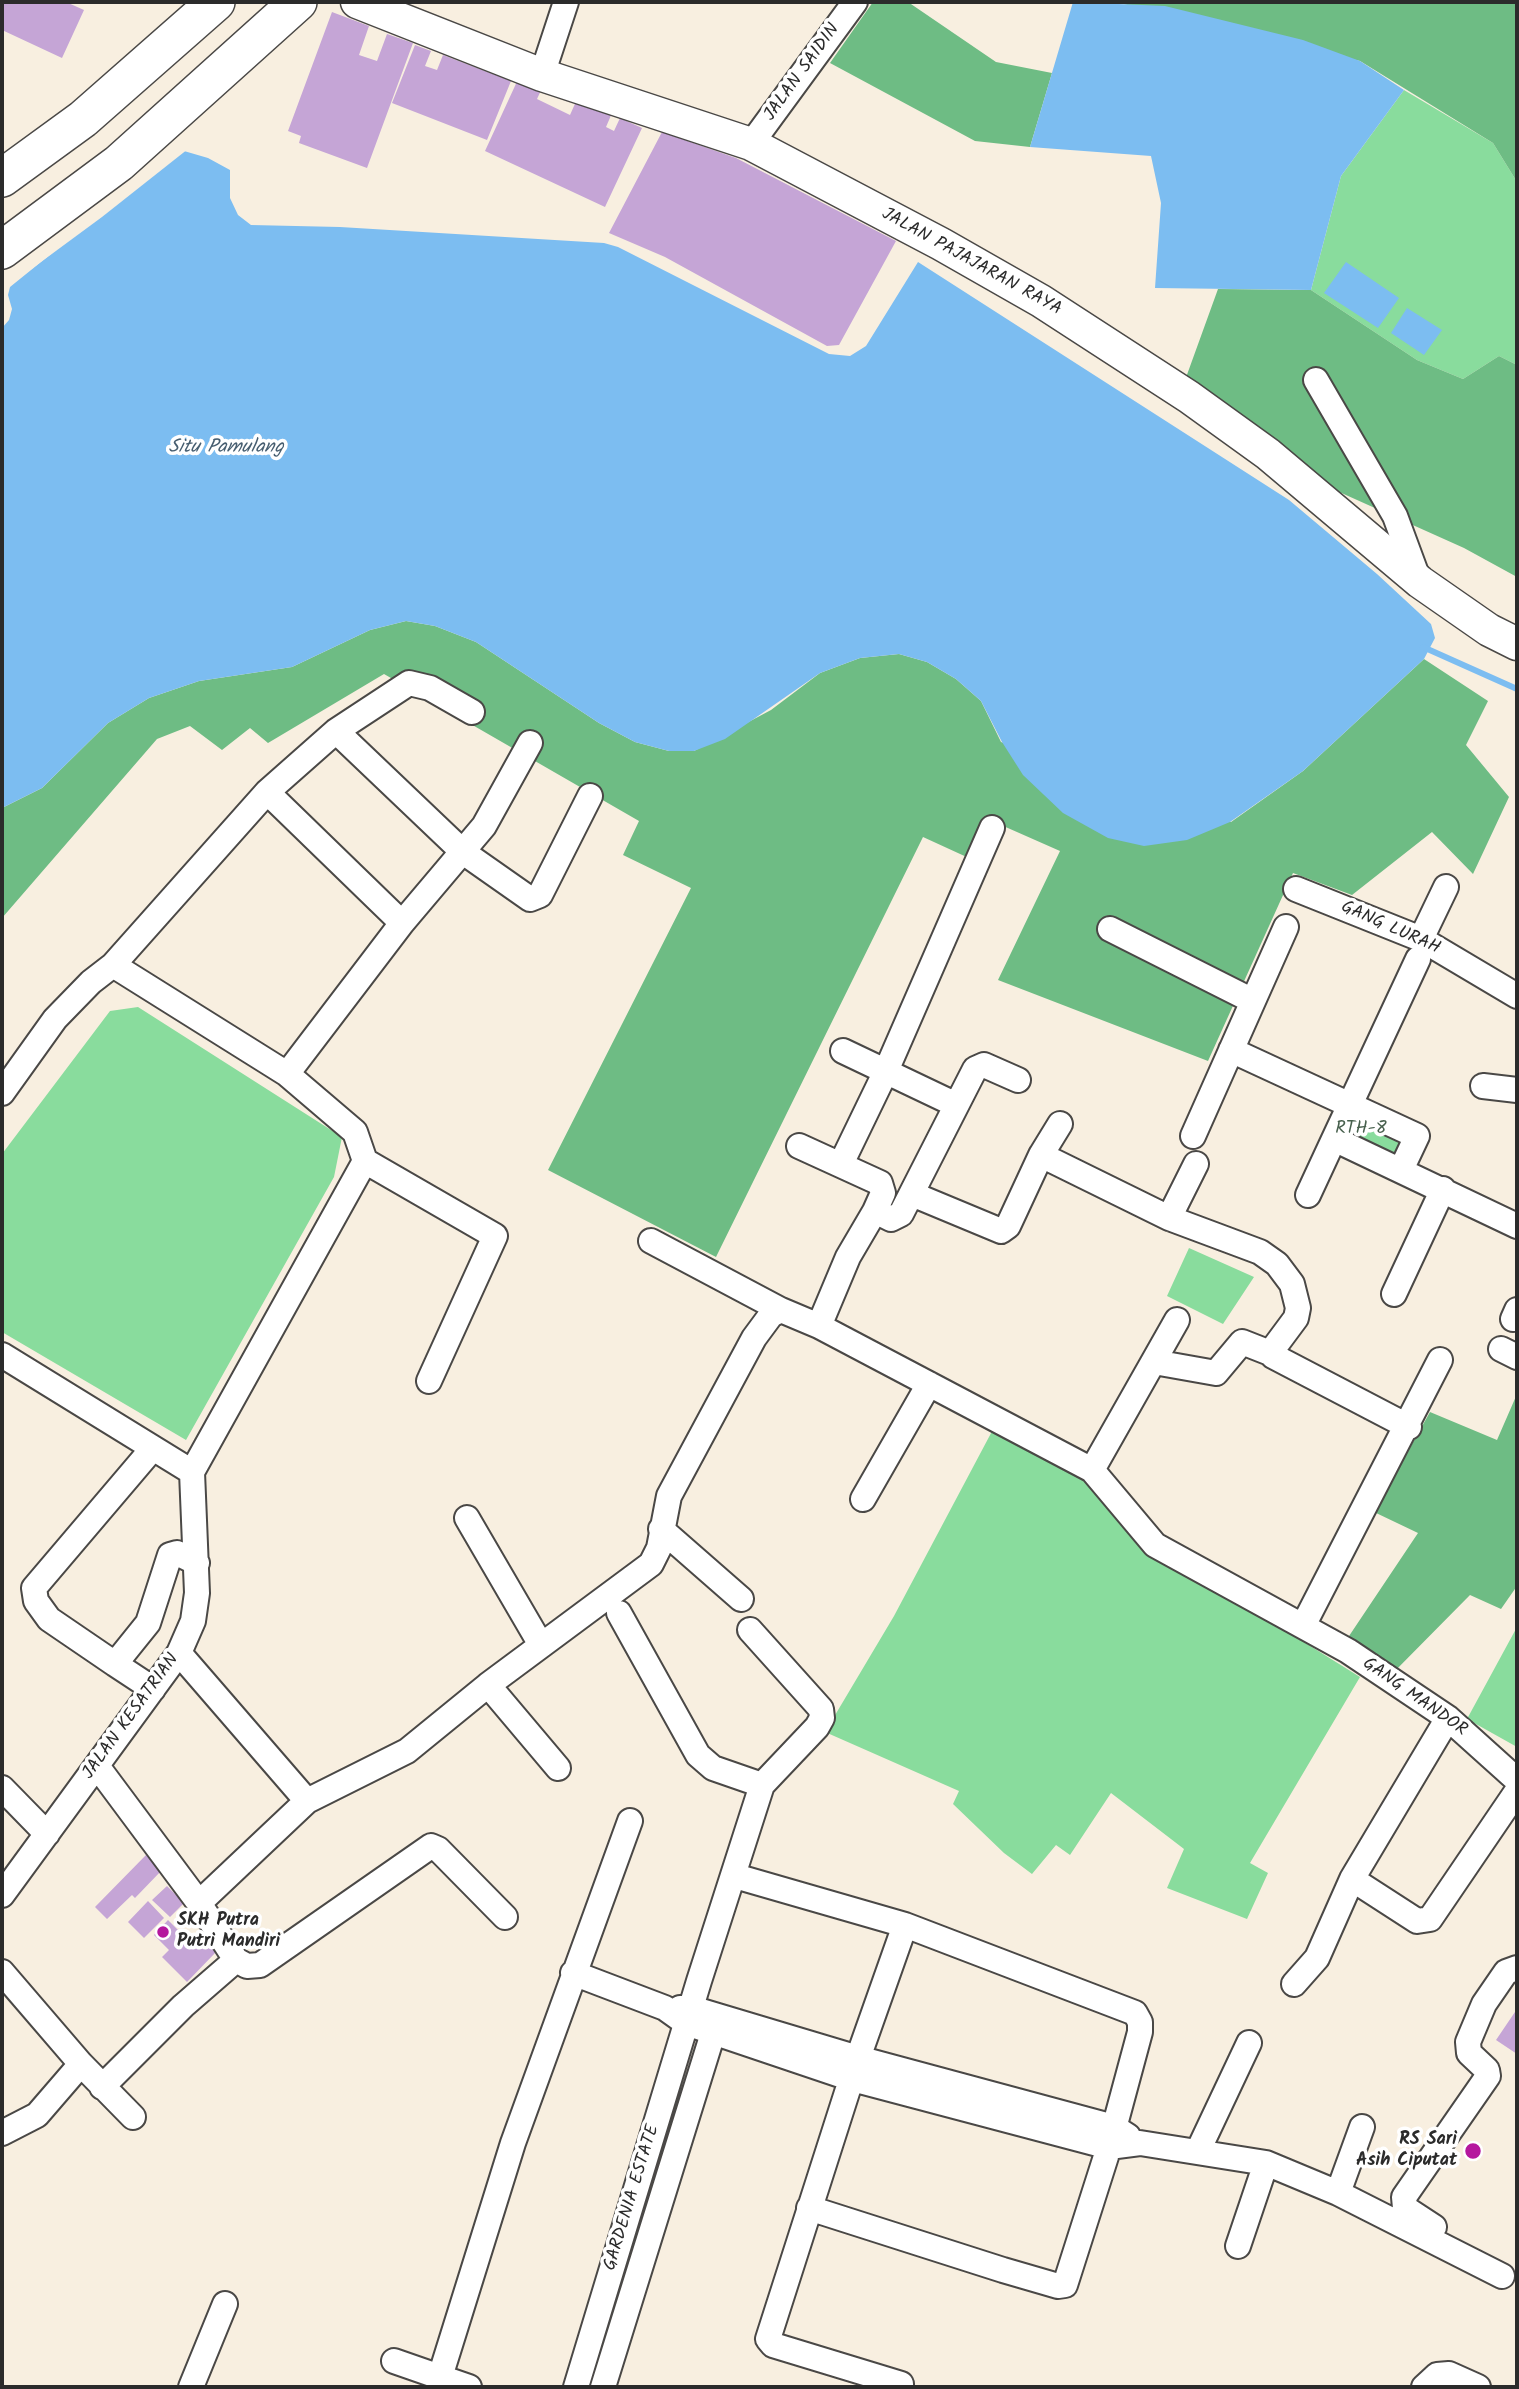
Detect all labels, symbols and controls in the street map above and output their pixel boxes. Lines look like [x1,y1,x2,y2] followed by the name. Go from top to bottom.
[760,20,846,126] street label: JALAN SAIDIN
[877,204,1065,322] street label: JALAN PAJAJARAN RAYA
[169,438,283,460] water label: Situ Pamulang
[1337,897,1443,961] street label: GANG LURAH
[1335,1119,1387,1141] park label: RTH-8
[79,1650,185,1784] street label: JALAN KESATRIAN
[1357,1654,1471,1742] street label: GANG MANDOR
[177,1911,280,1954] place label: SKH Putra Putri Mandiri
[155,1924,171,1940] marker: SKH Putra Putri Mandiri
[601,2122,665,2274] street label: GARDENIA ESTATE
[1356,2130,1457,2172] place label: RS Sari Asih Ciputat
[1463,2141,1483,2161] marker: RS Sari Asih Ciputat

